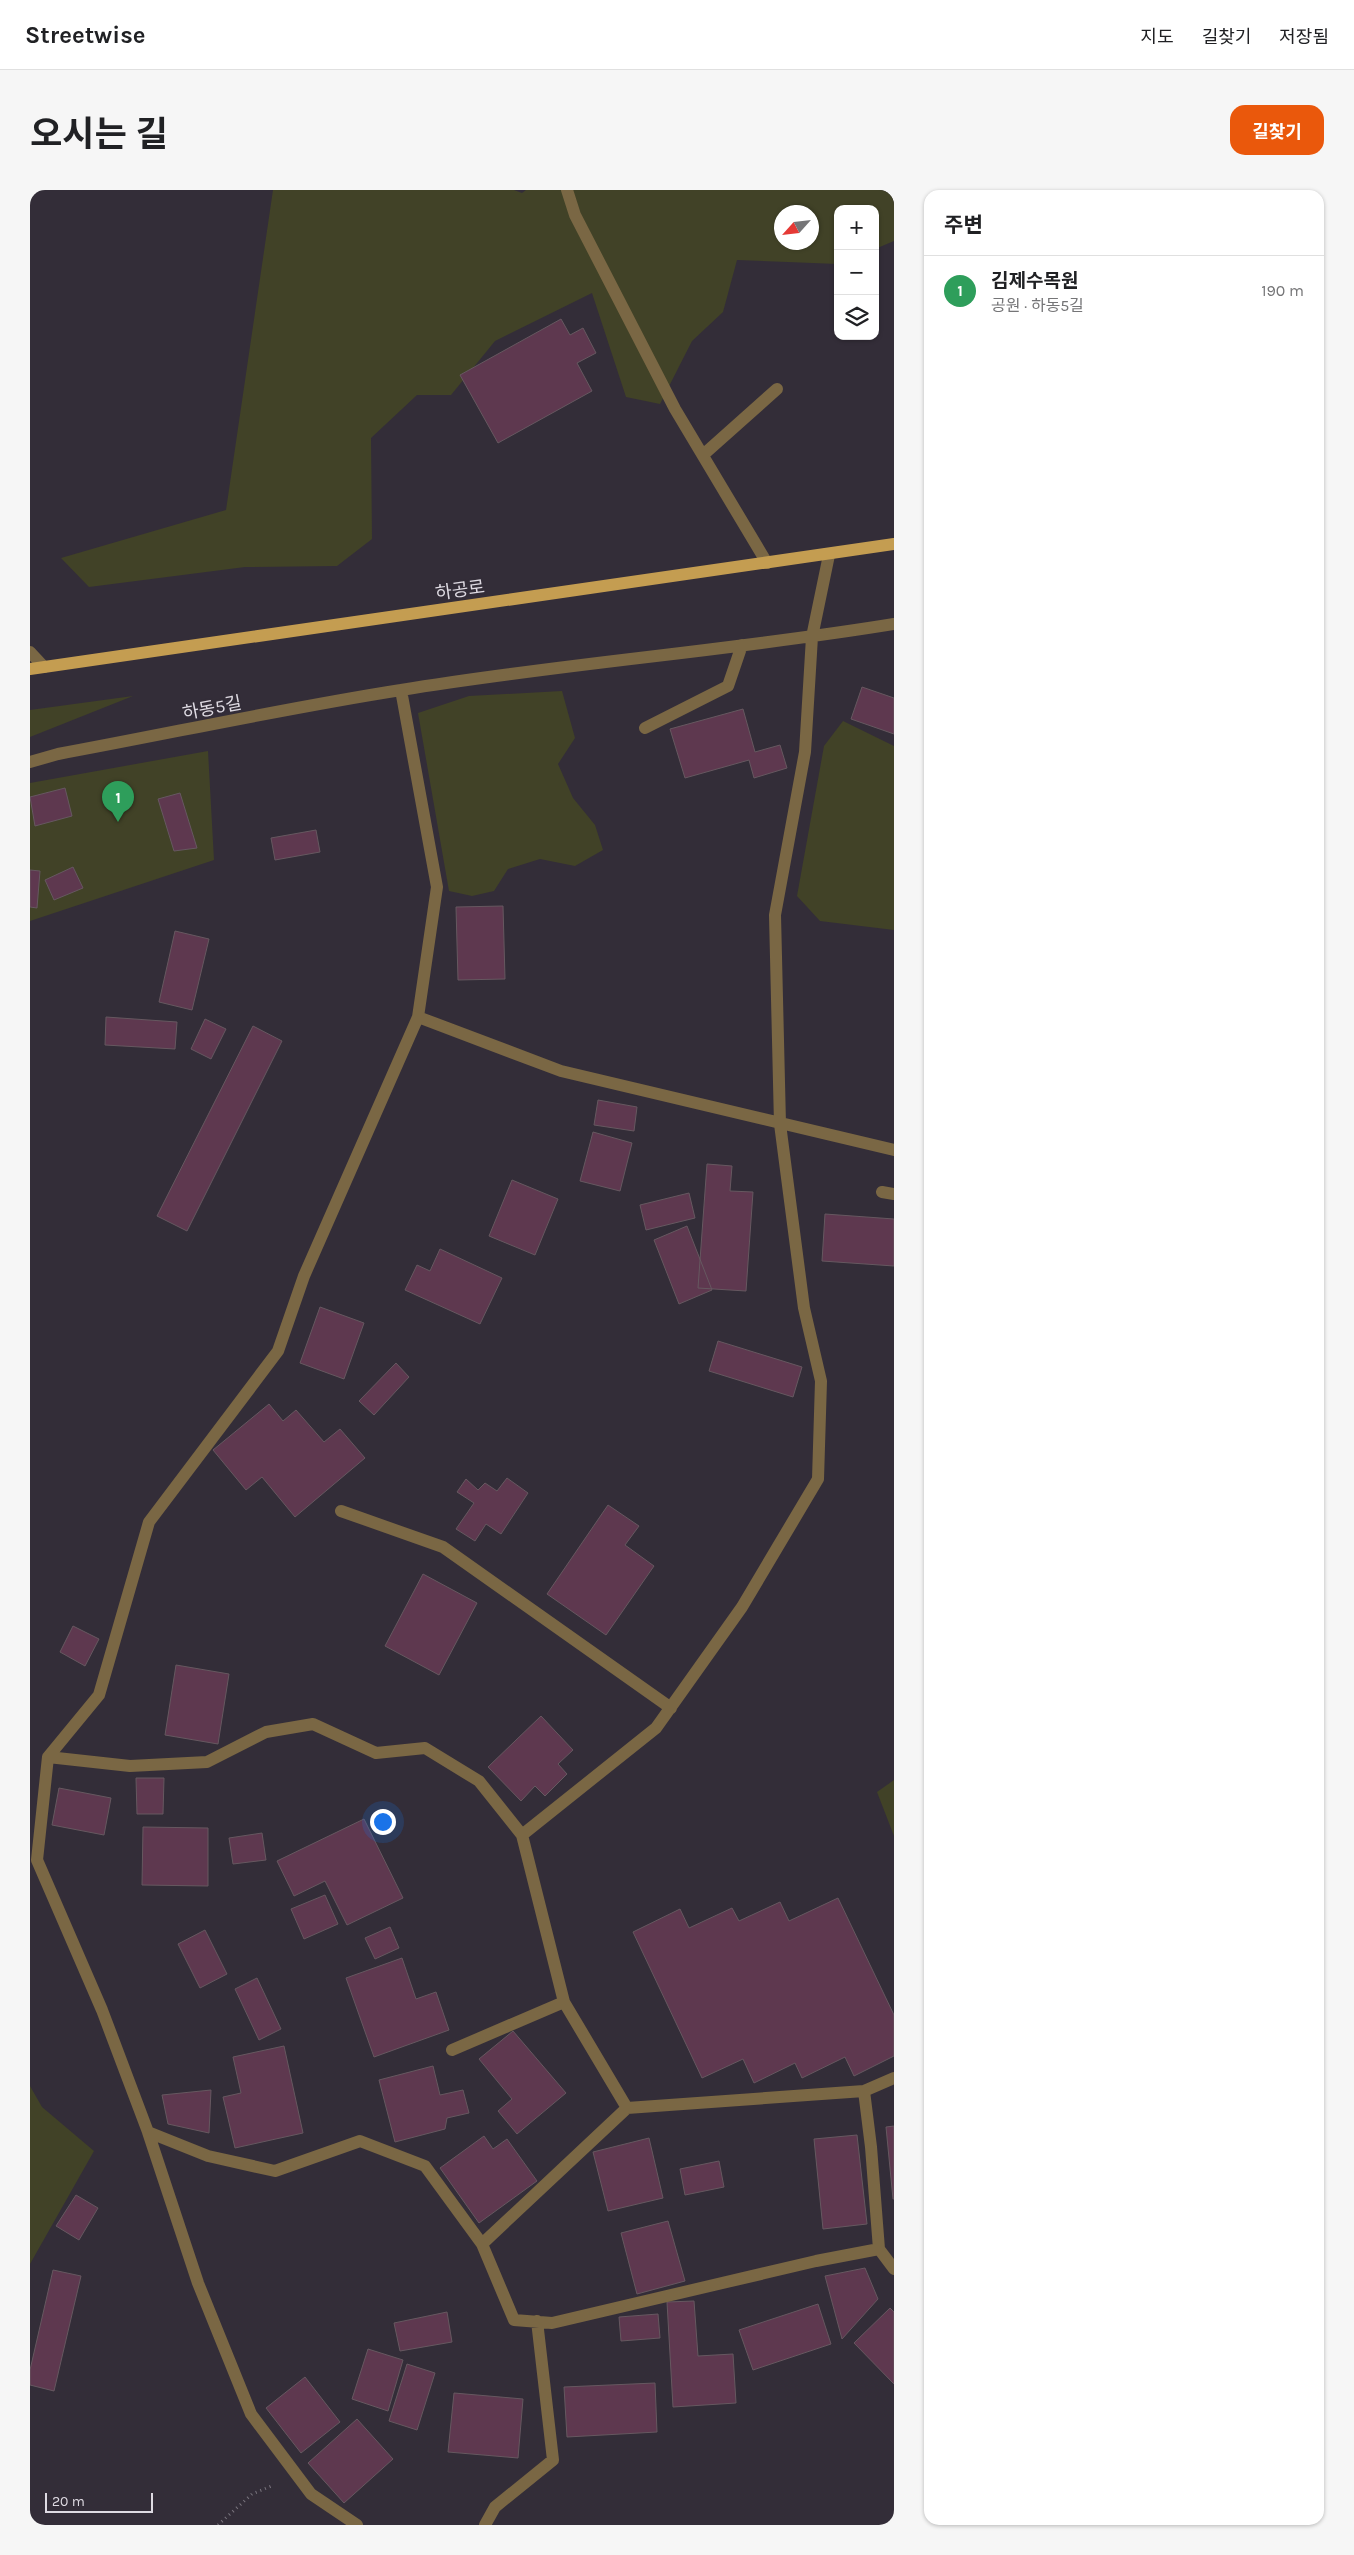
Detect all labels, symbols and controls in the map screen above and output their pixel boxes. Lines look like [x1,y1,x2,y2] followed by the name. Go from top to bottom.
[25,21,146,49] text: Streetwise
[1141,26,1174,48] text: 지도
[1202,26,1251,48] text: 길찾기
[1279,26,1329,48] text: 저장됨
[1230,105,1324,155] button: 길찾기
[30,114,168,155] text: 오시는 길
[774,205,819,250] north arrow
[834,205,879,340] map controls
[834,205,879,250] button: +
[944,213,983,237] text: 주변
[834,250,879,295] button: −
[991,270,1078,292] text: 김제수목원
[957,281,963,300] text: 1
[1261,281,1304,300] text: 190 m
[834,295,879,340] button: layers
[991,296,1084,315] text: 공원 · 하동5길
[434,576,486,604] street label: 하공로
[181,691,243,725] street label: 하동5길
[102,781,134,822] pin: 1
[370,1809,396,1835] your location
[45,2490,152,2513] scale bar
[52,2493,85,2510] text: 20 m

